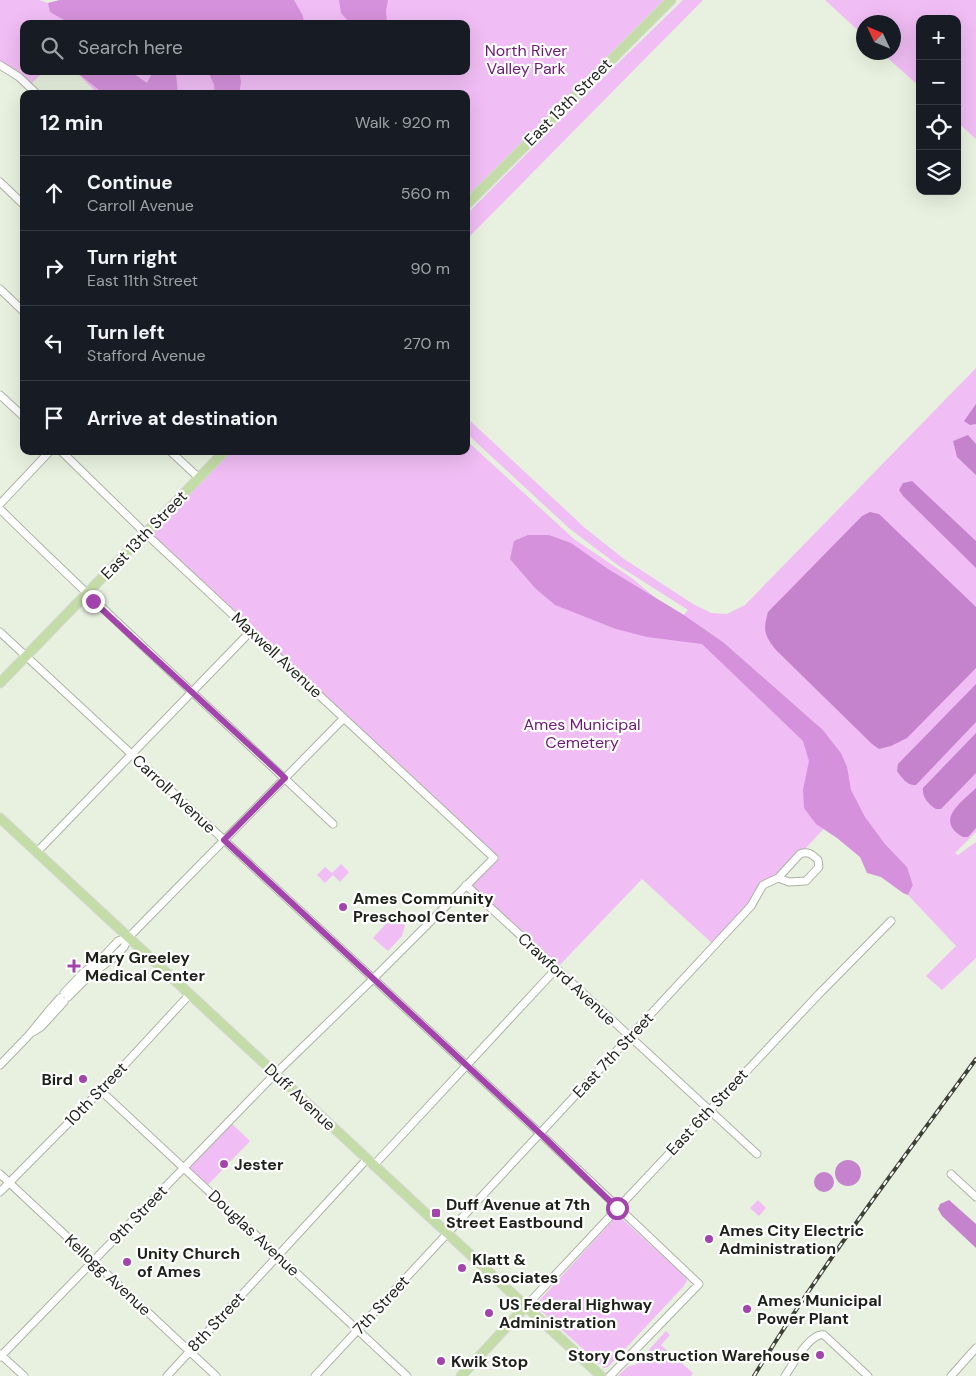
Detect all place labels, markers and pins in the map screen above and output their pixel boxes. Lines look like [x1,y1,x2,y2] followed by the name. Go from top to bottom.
[353,888,494,927] place label: Ames Community Preschool Center
[337,901,349,913] marker: Ames Community Preschool Center
[85,947,205,986] place label: Mary Greeley Medical Center
[67,959,81,973] marker: Mary Greeley Medical Center
[42,1069,73,1090] place label: Bird
[77,1073,89,1085] marker: Bird
[234,1154,284,1175] place label: Jester
[218,1158,230,1170] marker: Jester
[446,1194,590,1233] place label: Duff Avenue at 7th Street Eastbound
[430,1207,442,1219] marker: Duff Avenue at 7th Street Eastbound
[719,1220,864,1259] place label: Ames City Electric Administration
[703,1233,715,1245] marker: Ames City Electric Administration
[137,1243,240,1282] place label: Unity Church of Ames
[472,1249,558,1288] place label: Klatt & Associates
[121,1256,133,1268] marker: Unity Church of Ames
[456,1262,468,1274] marker: Klatt & Associates
[757,1290,882,1329] place label: Ames Municipal Power Plant
[499,1294,653,1333] place label: US Federal Highway Administration
[741,1303,753,1315] marker: Ames Municipal Power Plant
[483,1307,495,1319] marker: US Federal Highway Administration
[568,1345,810,1366] place label: Story Construction Warehouse
[814,1349,826,1361] marker: Story Construction Warehouse
[451,1351,528,1372] place label: Kwik Stop
[435,1355,447,1367] marker: Kwik Stop

